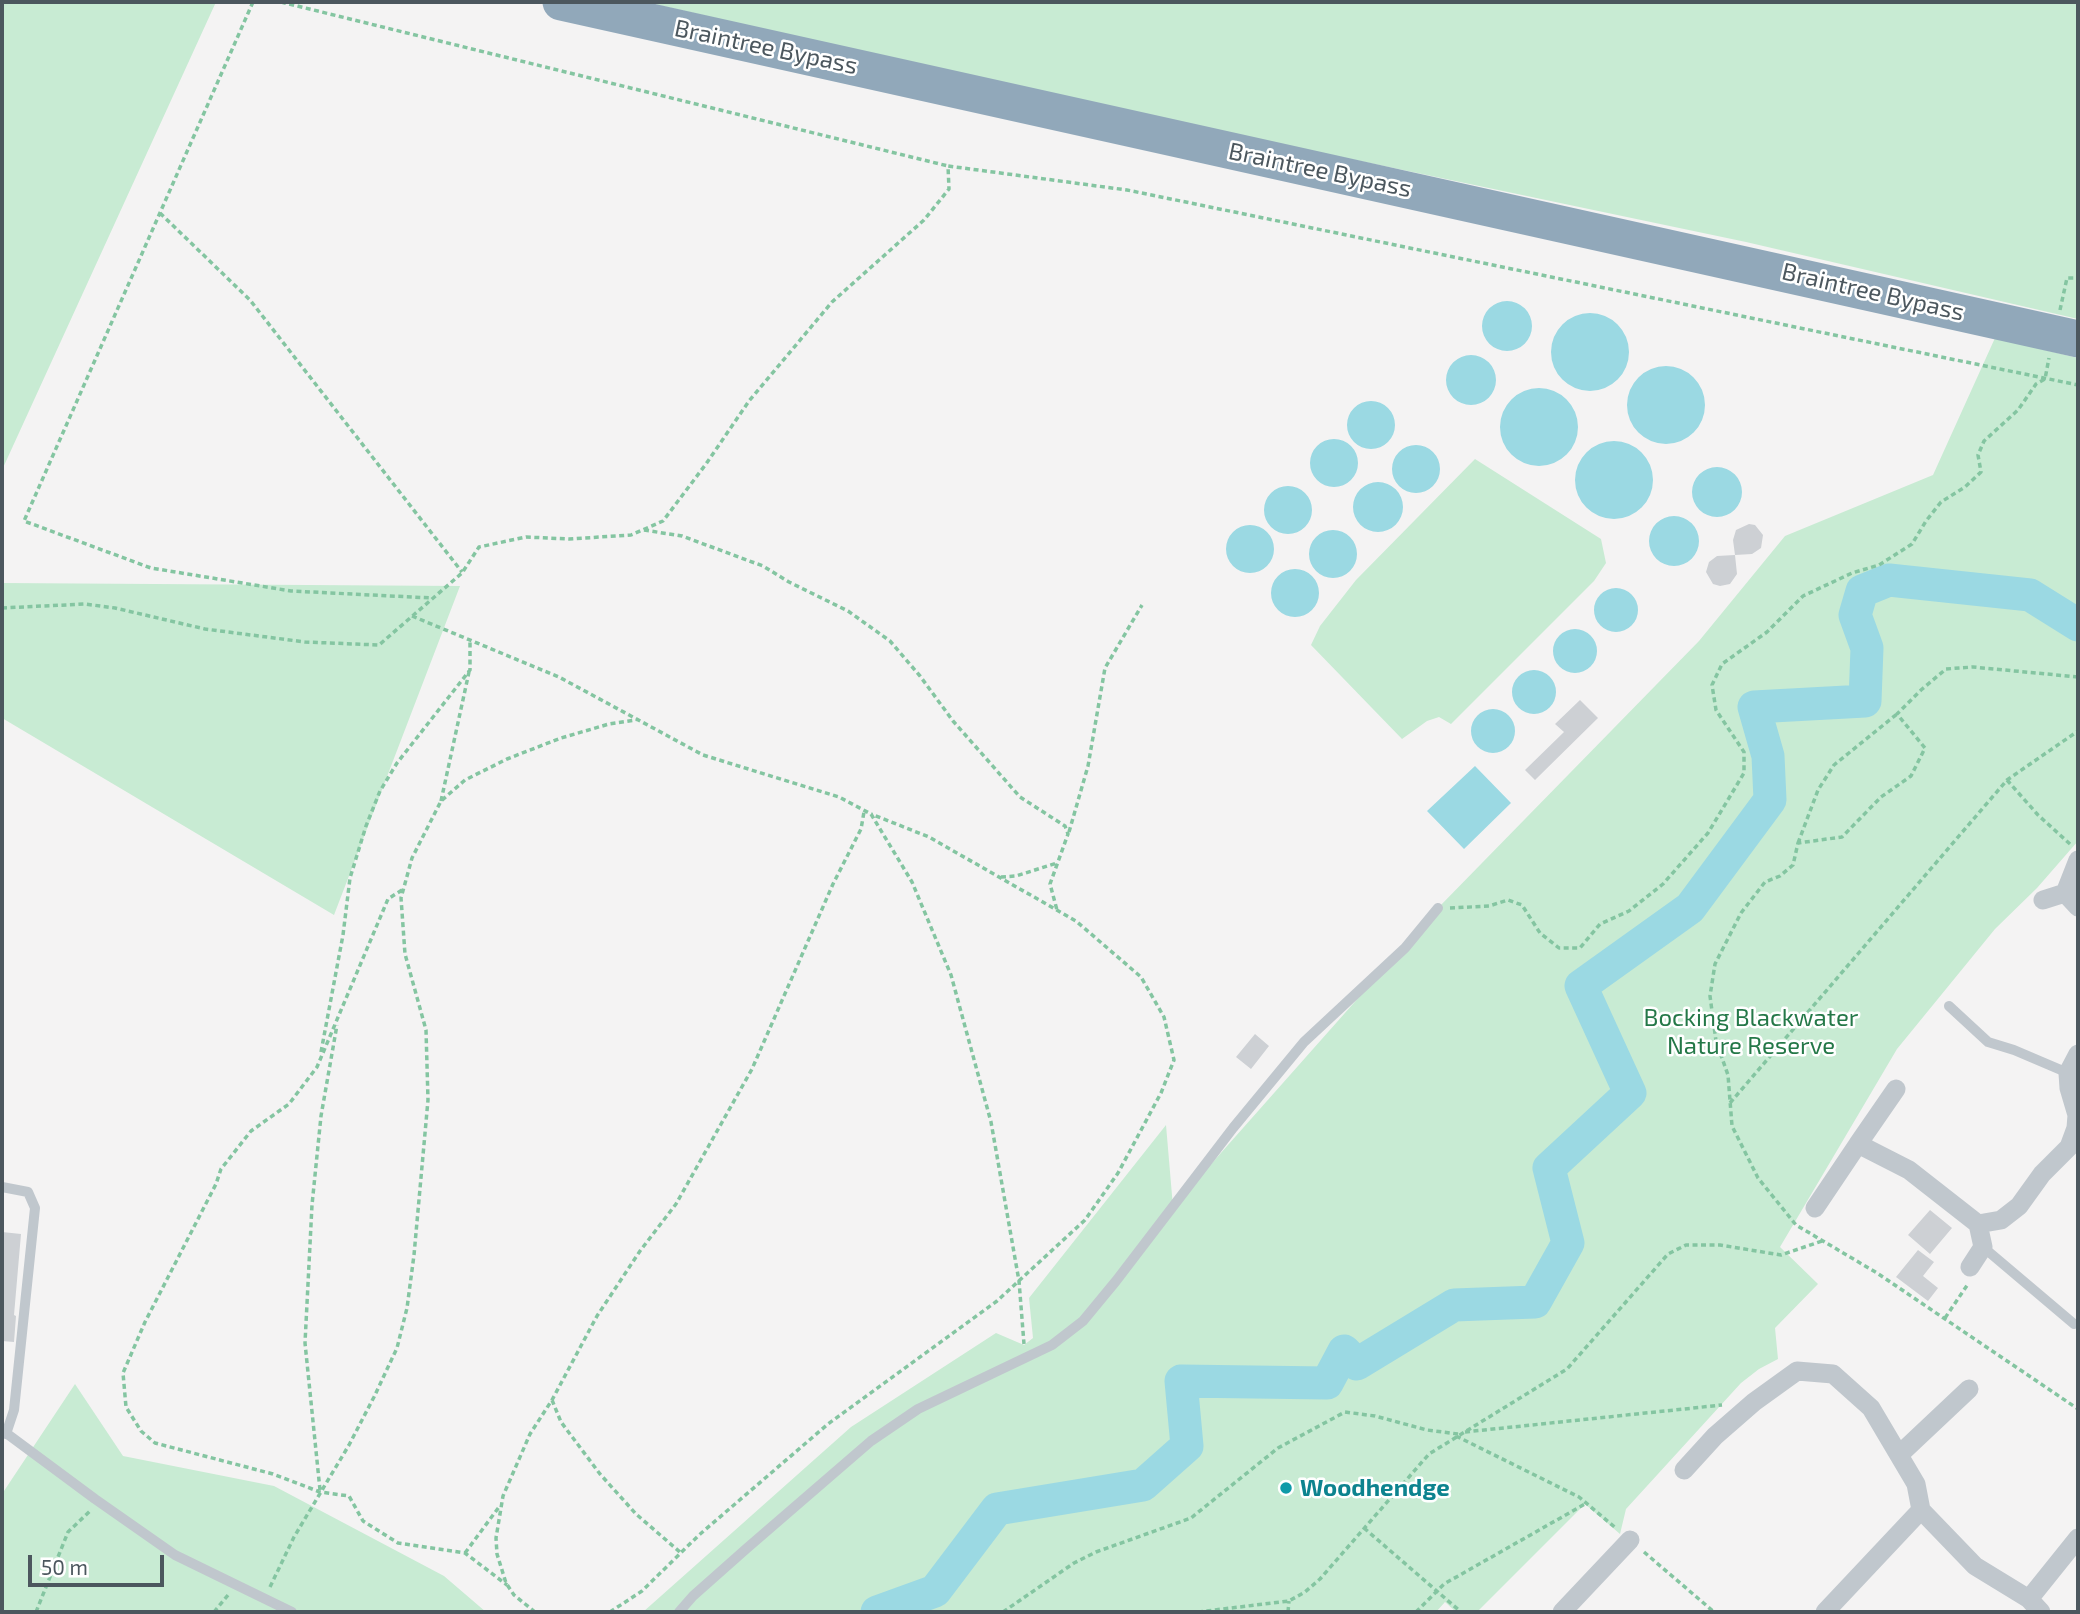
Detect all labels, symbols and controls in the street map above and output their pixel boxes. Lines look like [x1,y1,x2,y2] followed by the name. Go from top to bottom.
[672,14,860,80] street label: Braintree Bypass
[1226,137,1414,203] street label: Braintree Bypass
[1779,257,1967,327] street label: Braintree Bypass
[1644,1004,1858,1060] park label: Bocking Blackwater Nature Reserve
[1300,1474,1450,1502] place label: Woodhendge
[1278,1480,1294,1496] marker: Woodhendge
[32,1540,168,1584] scale bar
[41,1554,88,1579] text: 50 m

